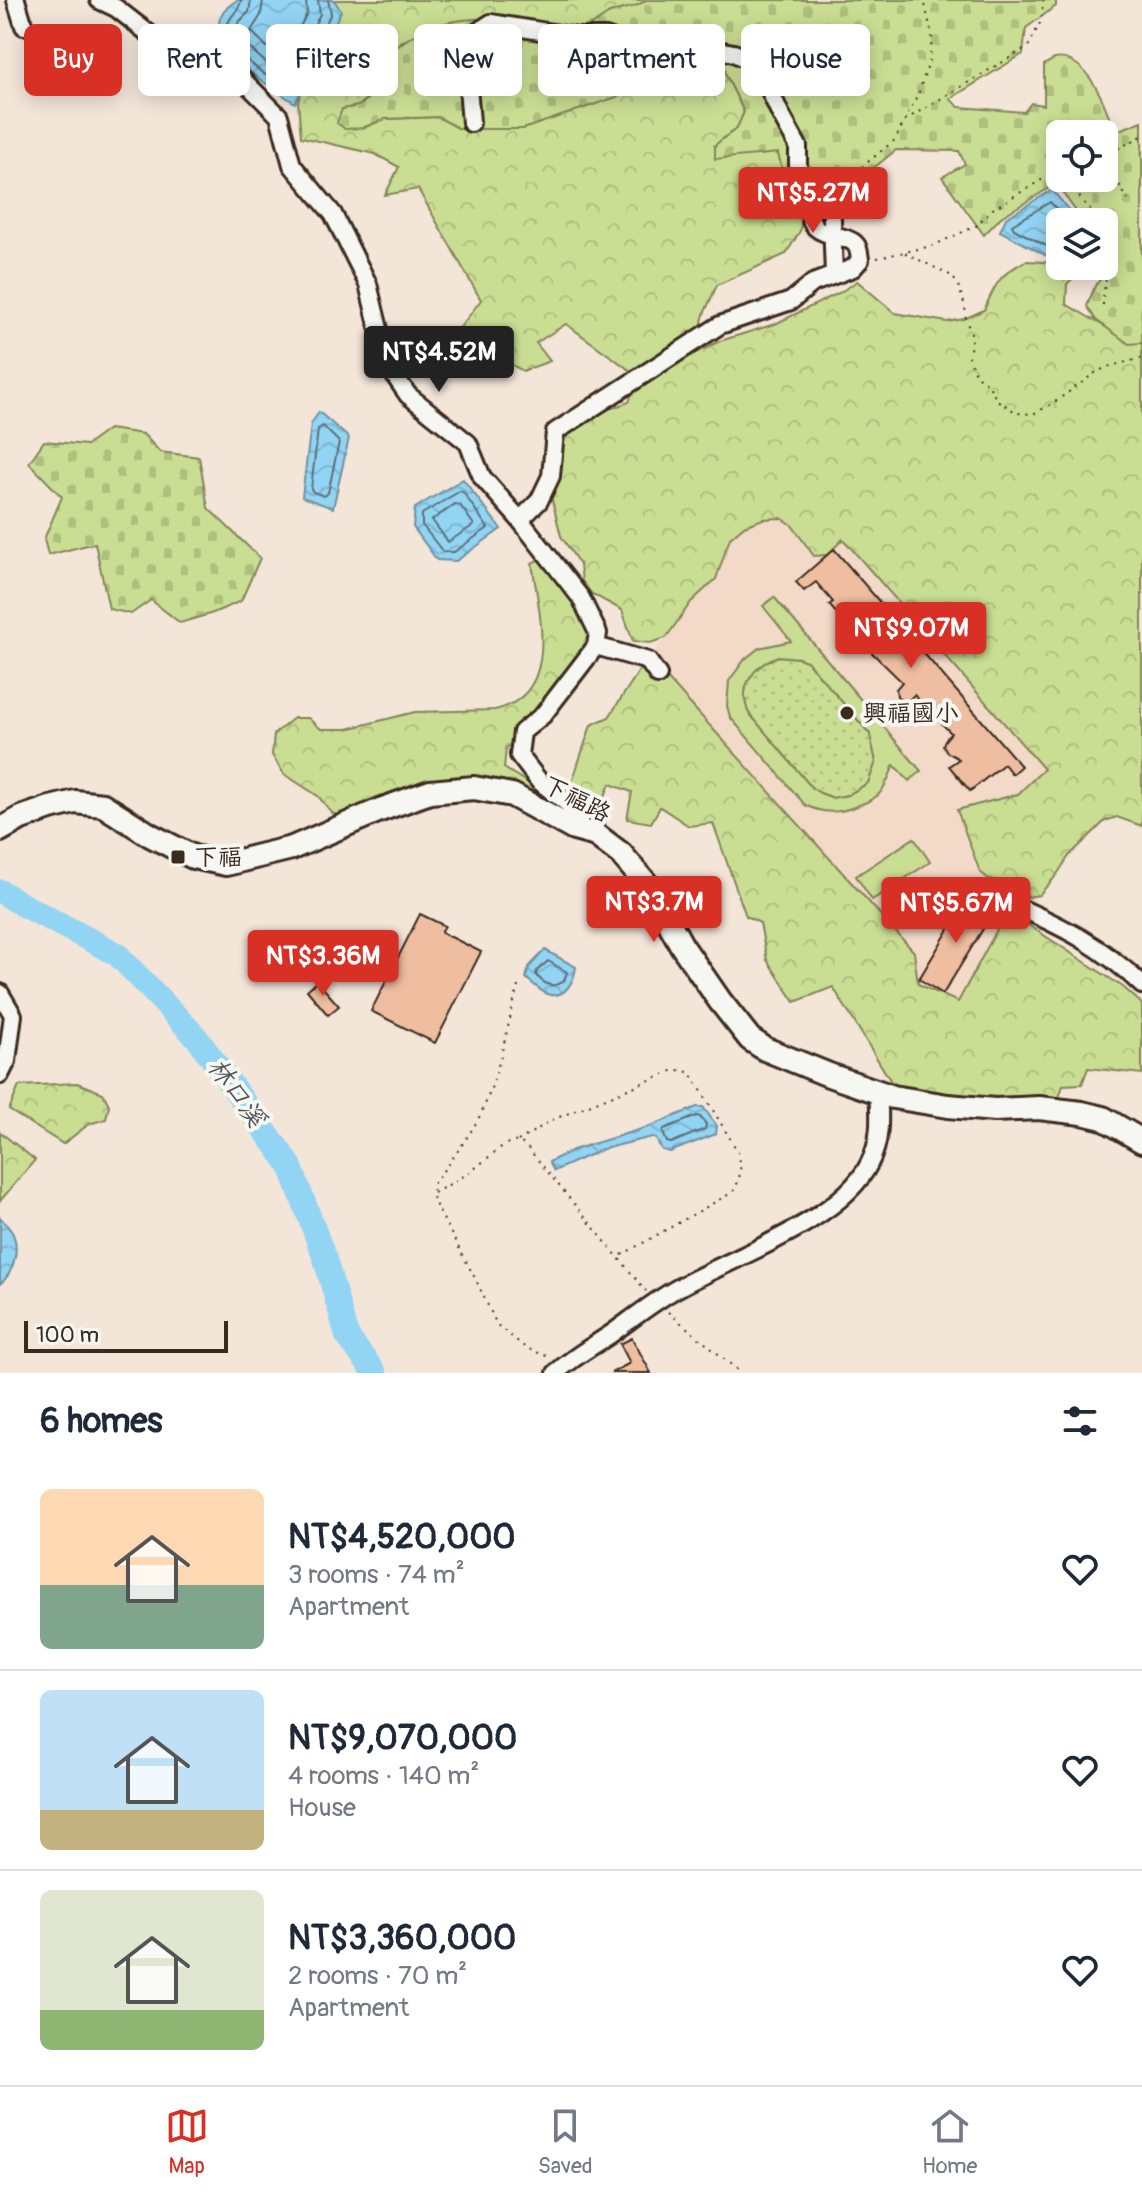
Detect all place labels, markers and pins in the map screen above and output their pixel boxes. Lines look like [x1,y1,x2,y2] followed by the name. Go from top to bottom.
[730,167,896,235] pin: NT$5.27M
[356,326,522,394] pin: NT$4.52M
[828,602,994,670] pin: NT$9.07M
[863,699,959,728] place label: 興福國小
[838,704,856,722] marker: 興福國小
[194,843,242,872] place label: 下福
[169,848,187,866] marker: 下福
[580,876,728,944] pin: NT$3.7M
[873,877,1039,945] pin: NT$5.67M
[240,930,406,998] pin: NT$3.36M

